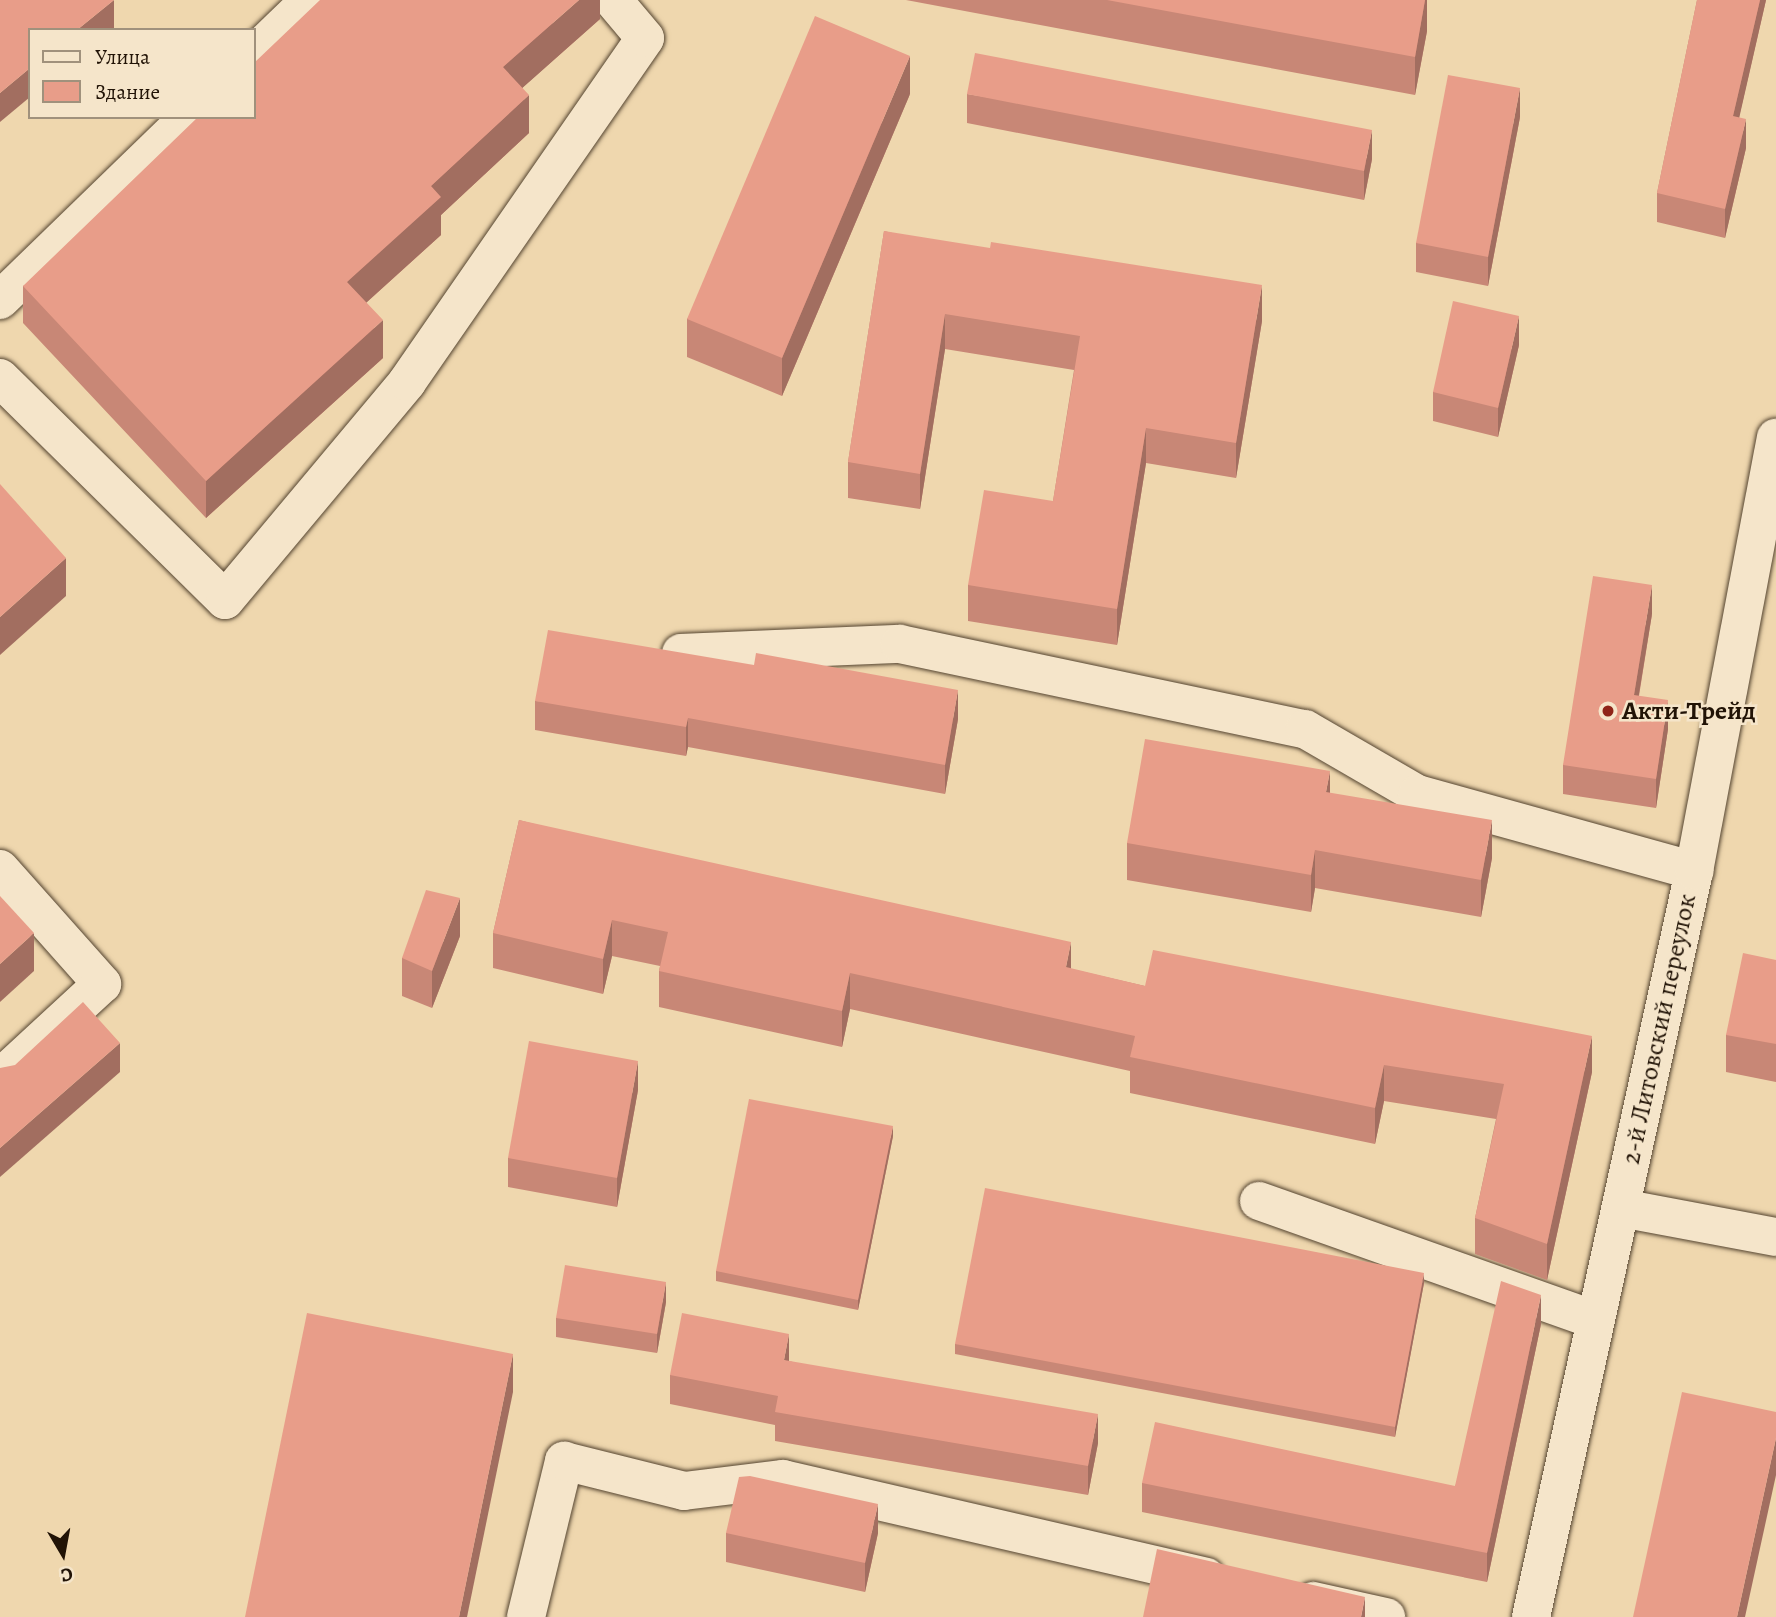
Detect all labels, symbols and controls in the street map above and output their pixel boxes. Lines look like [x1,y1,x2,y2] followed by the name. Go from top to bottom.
[28,28,256,119] legend
[95,43,150,71] text: Улица
[95,78,160,106] text: Здание
[1622,695,1756,727] place label: Акти-Трейд
[1600,703,1616,719] marker: Акти-Трейд
[1615,891,1703,1167] street label: 2-й Литовский переулок
[28,1519,98,1589] north arrow
[59,1561,75,1589] text: С

